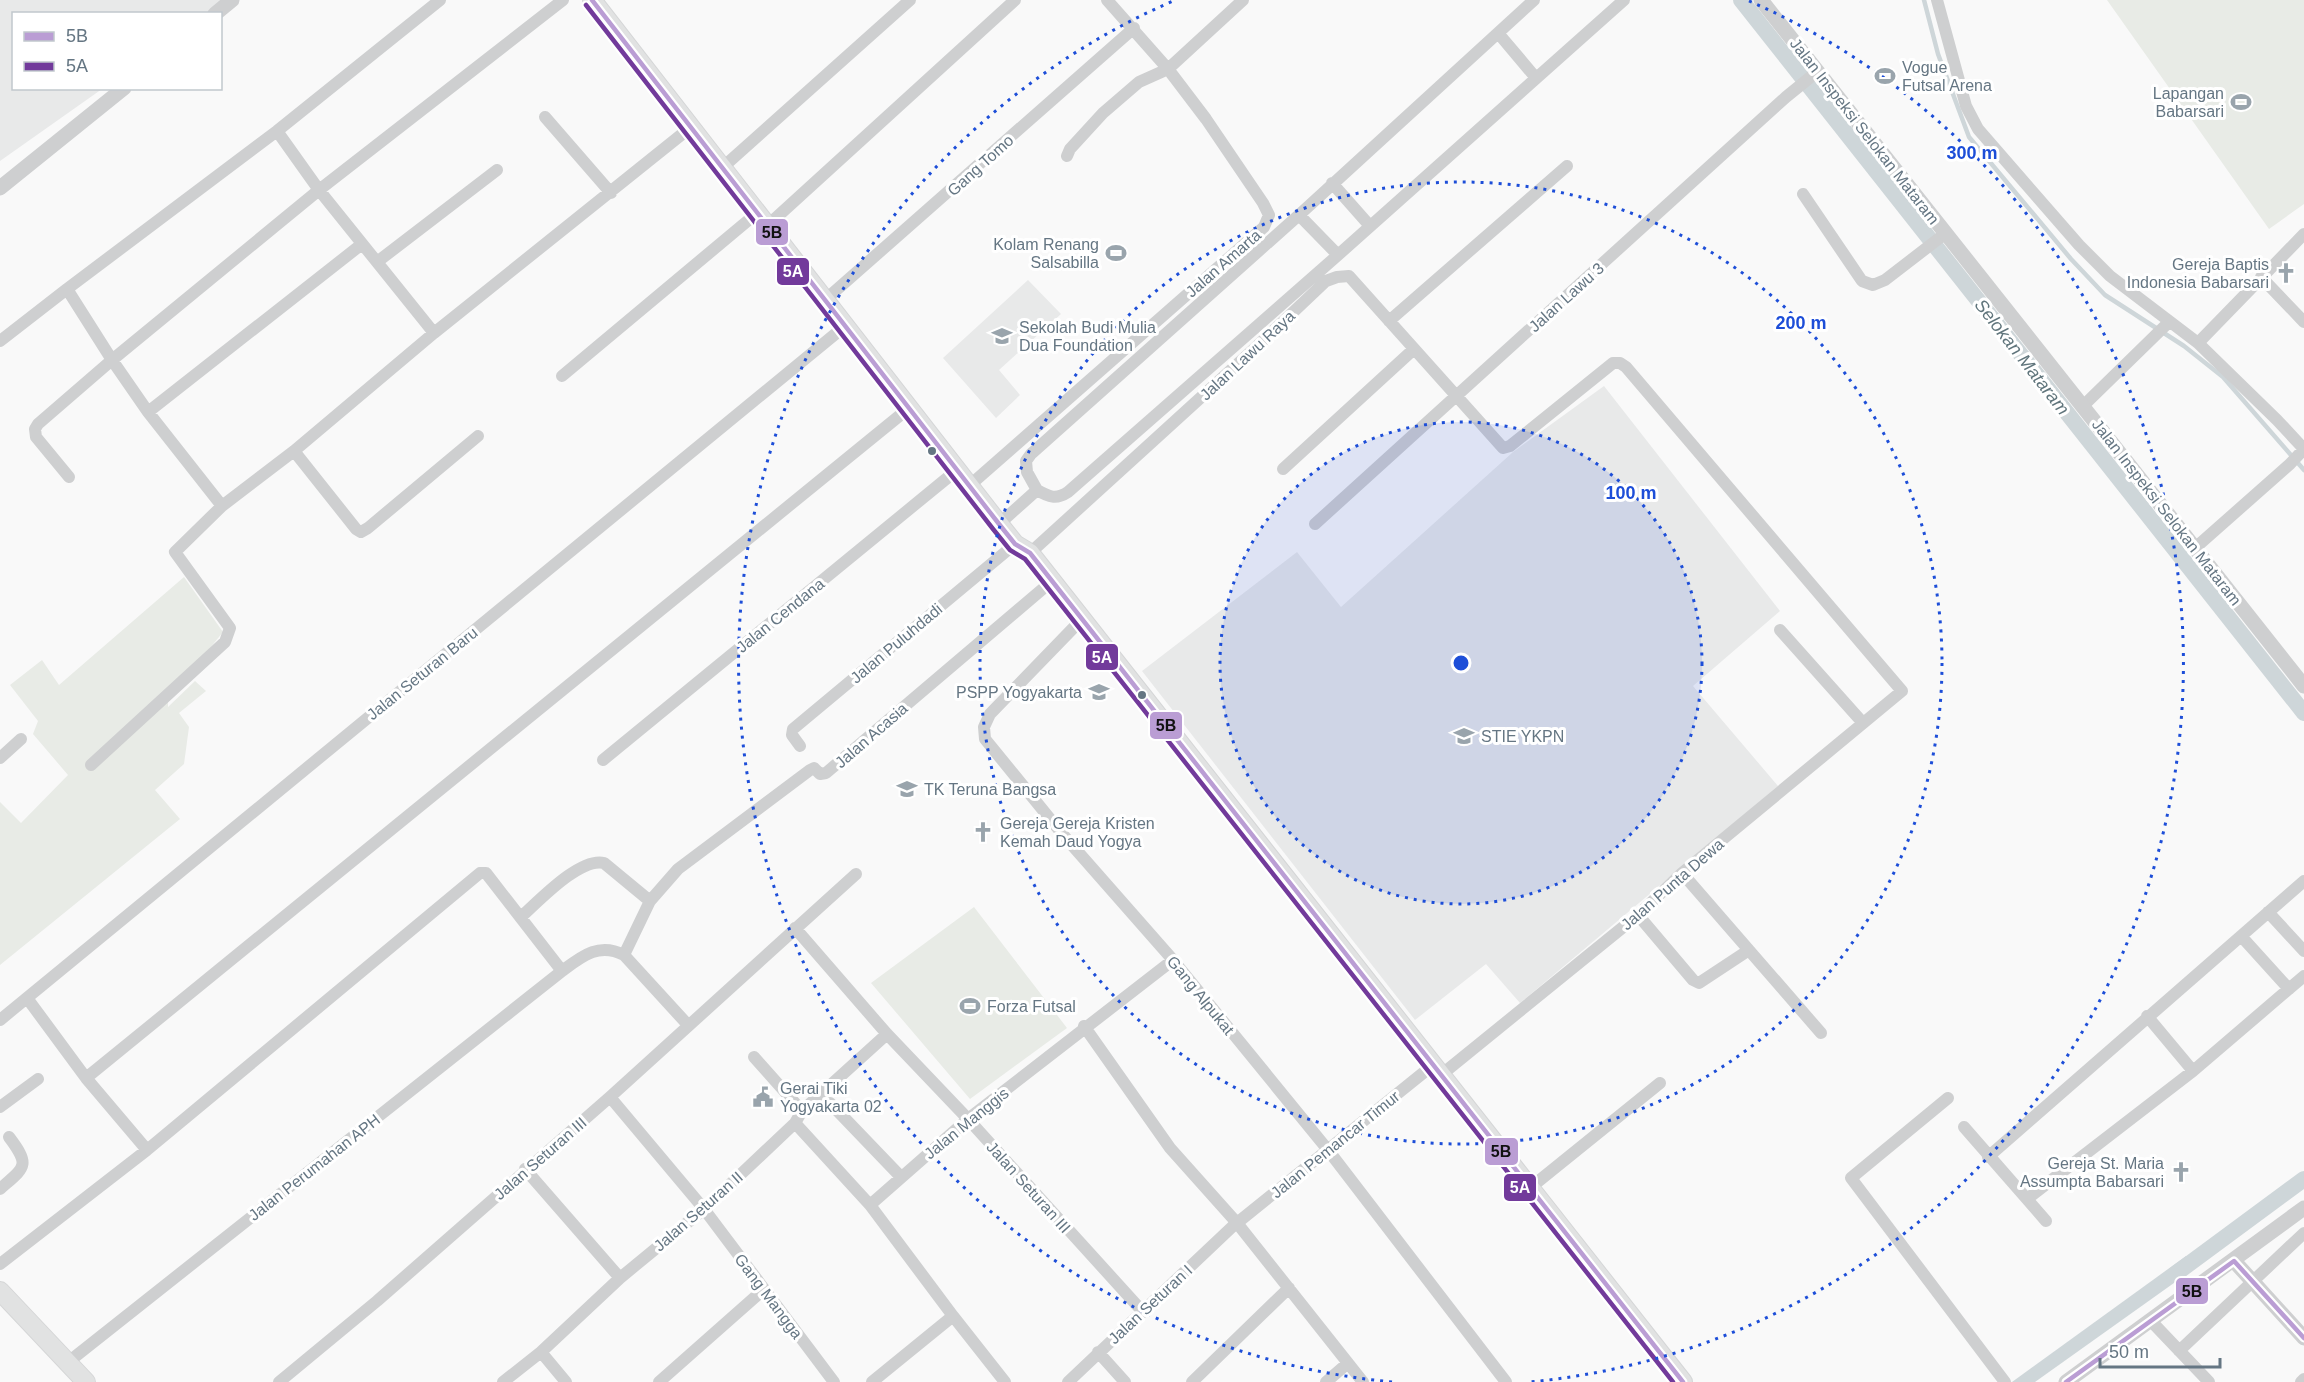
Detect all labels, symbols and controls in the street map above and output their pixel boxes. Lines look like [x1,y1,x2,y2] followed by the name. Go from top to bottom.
[12,12,222,90] legend
[66,26,88,46] text: 5B
[1787,35,1942,228] street label: Jalan Inspeksi Selokan Mataram
[66,56,88,76] text: 5A
[1902,59,1992,94] place label: Vogue Futsal Arena
[1873,64,1897,88] sports icon: Vogue Futsal Arena
[2153,85,2224,120] place label: Lapangan Babarsari
[2229,90,2253,114] sports icon: Lapangan Babarsari
[944,131,1017,199] street label: Gang Tomo
[1946,143,1998,163] text: 300 m
[755,218,789,246] line badge: 5B
[762,224,782,241] text: 5B
[1183,226,1264,300] street label: Jalan Amarta
[993,236,1099,271] place label: Kolam Renang Salsabilla
[1104,241,1128,265] sports icon: Kolam Renang Salsabilla
[2127,256,2269,291] place label: Gereja Baptis Indonesia Babarsari
[776,257,810,286] line badge: 5A
[1526,259,1607,335] street label: Jalan Lawu 3
[2274,261,2298,285] church icon: Gereja Baptis Indonesia Babarsari
[783,263,804,280] text: 5A
[1971,295,2073,419] water label: Selokan Mataram
[1197,307,1298,403] street label: Jalan Lawu Raya
[1775,313,1827,333] text: 200 m
[1019,319,1156,354] place label: Sekolah Budi Mulia Dua Foundation
[990,324,1014,348] school or university icon: Sekolah Budi Mulia Dua Foundation
[2089,416,2244,609] street label: Jalan Inspeksi Selokan Mataram
[926,445,938,457] unlabelled marker
[1605,483,1657,503] text: 100 m
[733,575,828,656] street label: Jalan Cendana
[847,600,945,686] street label: Jalan Puluhdadi
[364,624,481,723] street label: Jalan Seturan Baru
[1085,643,1119,671] line badge: 5A
[1092,649,1113,666] text: 5A
[1451,653,1471,673] centre of rings
[1087,680,1111,704] school or university icon: PSPP Yogyakarta
[956,684,1082,701] place label: PSPP Yogyakarta
[1136,689,1148,701] unlabelled marker
[832,699,911,771] street label: Jalan Acasia
[1149,711,1183,740] line badge: 5B
[1156,717,1176,734] text: 5B
[1452,724,1476,748] school or university icon: STIE YKPN
[1481,728,1564,745] place label: STIE YKPN
[895,777,919,801] school or university icon: TK Teruna Bangsa
[924,781,1056,798] place label: TK Teruna Bangsa
[1000,815,1155,850] place label: Gereja Gereja Kristen Kemah Daud Yogya
[971,820,995,844] church icon: Gereja Gereja Kristen Kemah Daud Yogya
[1618,835,1727,933] street label: Jalan Punta Dewa
[1164,953,1238,1038] street label: Gang Alpukat
[958,994,982,1018] sports icon: Forza Futsal
[987,998,1076,1015] place label: Forza Futsal
[780,1080,882,1115] place label: Gerai Tiki Yogyakarta 02
[921,1084,1012,1162] street label: Jalan Manggis
[751,1085,775,1109] public building icon: Gerai Tiki Yogyakarta 02
[1268,1087,1403,1201] street label: Jalan Pemancar Timur
[245,1111,383,1224] street label: Jalan Perumahan APH
[491,1114,590,1203] street label: Jalan Seturan III
[1484,1137,1519,1166] line badge: 5B
[983,1138,1074,1236] street label: Jalan Seturan III
[1491,1143,1511,1160] text: 5B
[2020,1155,2164,1190] place label: Gereja St. Maria Assumpta Babarsari
[2169,1160,2193,1184] church icon: Gereja St. Maria Assumpta Babarsari
[650,1168,746,1255] street label: Jalan Seturan II
[1503,1173,1537,1202] line badge: 5A
[1510,1179,1531,1196] text: 5A
[731,1251,806,1342] street label: Gang Mangga
[1105,1261,1195,1347] street label: Jalan Seturan I
[2175,1277,2209,1305] line badge: 5B
[2182,1283,2202,1300] text: 5B
[2100,1331,2220,1369] scale bar
[2109,1342,2149,1362] text: 50 m

